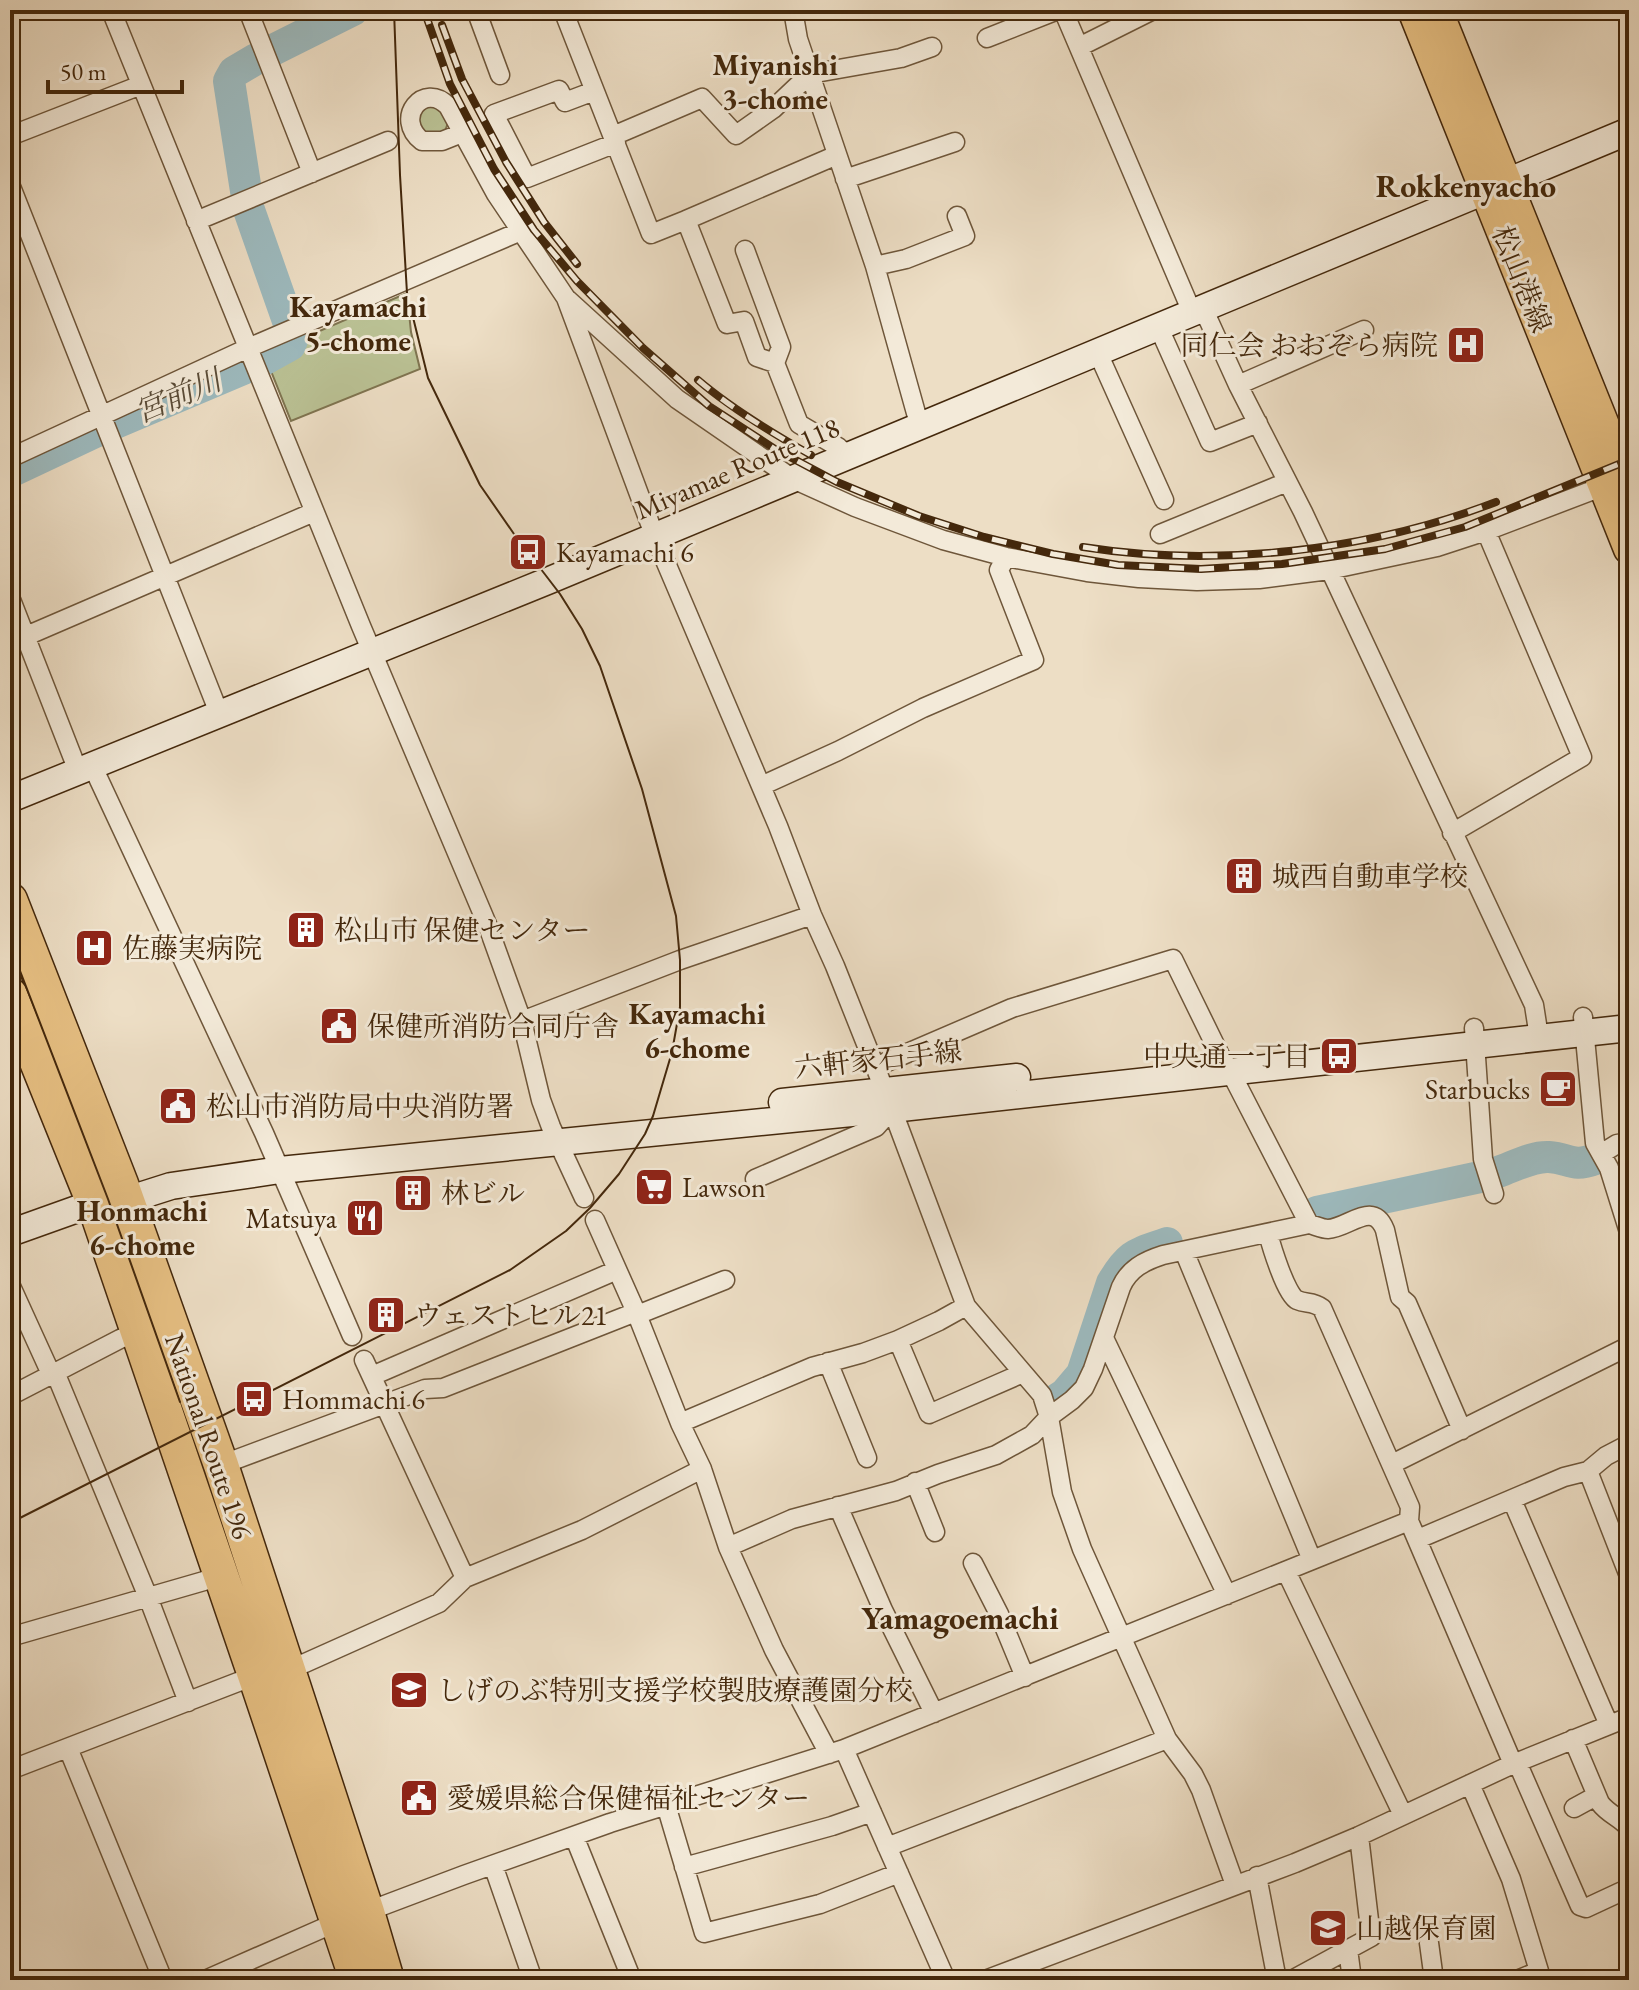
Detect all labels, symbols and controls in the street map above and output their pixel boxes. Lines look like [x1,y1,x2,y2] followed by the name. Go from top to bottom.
[48,44,182,94] scale bar
[712,45,838,118] district label: Miyanishi 3-chome
[60,56,107,87] text: 50 m
[1376,165,1556,207] district label: Rokkenyacho
[1484,220,1560,338] street label: 松山港線
[289,287,427,360] district label: Kayamachi 5-chome
[1445,324,1487,366] hospital icon: 同仁会 おおぞら病院
[1180,327,1438,363] place label: 同仁会 おおぞら病院
[129,359,230,431] water label: 宮前川
[629,409,845,527] street label: Miyamae Route 118
[507,531,549,573] bus stop icon: Kayamachi 6
[556,534,694,570] place label: Kayamachi 6
[1223,855,1265,897] building icon: 城西自動車学校
[1272,858,1468,894] place label: 城西自動車学校
[285,909,327,951] building icon: 松山市 保健センター
[334,912,590,948] place label: 松山市 保健センター
[73,927,115,969] hospital icon: 佐藤実病院
[122,930,262,966] place label: 佐藤実病院
[628,994,766,1067] district label: Kayamachi 6-chome
[318,1005,360,1047] public building icon: 保健所消防合同庁舎
[367,1008,619,1044] place label: 保健所消防合同庁舎
[793,1032,963,1086] street label: 六軒家石手線
[1318,1035,1360,1077] bus stop icon: 中央通一丁目
[1143,1038,1311,1074] place label: 中央通一丁目
[1537,1068,1579,1110] cafe icon: Starbucks
[1425,1071,1530,1107] place label: Starbucks
[157,1085,199,1127] public building icon: 松山市消防局中央消防署
[206,1088,514,1124] place label: 松山市消防局中央消防署
[633,1166,675,1208] supermarket icon: Lawson
[682,1169,766,1205] place label: Lawson
[392,1172,434,1214] building icon: 林ビル
[441,1175,525,1211] place label: 林ビル
[76,1191,208,1264] district label: Honmachi 6-chome
[344,1197,386,1239] restaurant icon: Matsuya
[246,1200,338,1236] place label: Matsuya
[365,1294,407,1336] building icon: ウェストヒル21
[414,1297,608,1333] place label: ウェストヒル21
[157,1328,261,1544] street label: National Route 196
[233,1378,275,1420] bus stop icon: Hommachi 6
[282,1381,425,1417] place label: Hommachi 6
[861,1597,1059,1639] district label: Yamagoemachi
[388,1669,430,1711] school or university icon: しげのぶ特別支援学校製肢療護園分校
[437,1672,913,1708] place label: しげのぶ特別支援学校製肢療護園分校
[398,1777,440,1819] public building icon: 愛媛県総合保健福祉センター
[447,1780,810,1816] place label: 愛媛県総合保健福祉センター
[1307,1907,1349,1949] school or university icon: 山越保育園
[1356,1910,1496,1946] place label: 山越保育園

